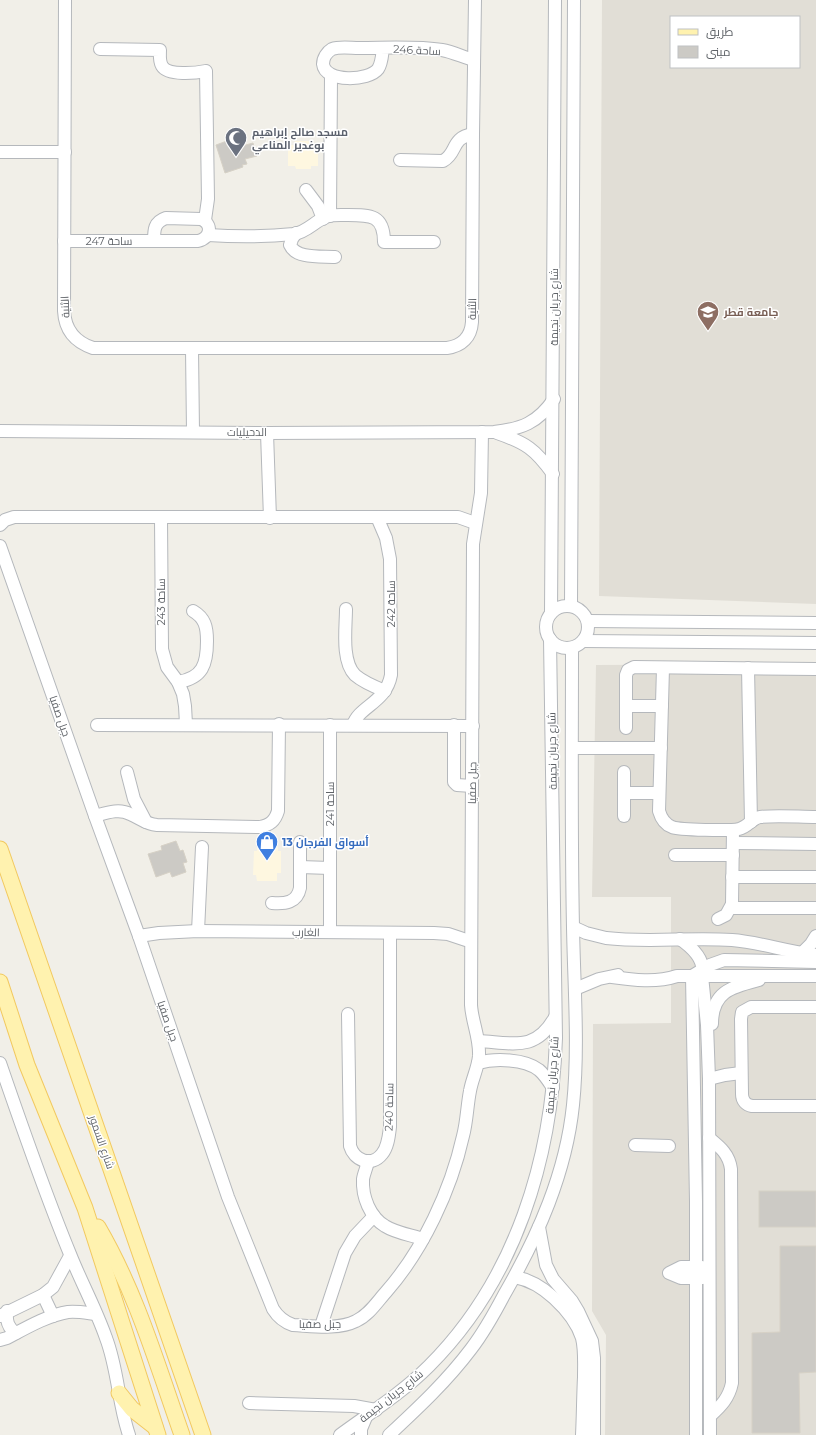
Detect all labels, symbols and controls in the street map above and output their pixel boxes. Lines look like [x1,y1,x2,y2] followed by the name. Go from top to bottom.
[670,16,800,68] legend
[706,24,734,39] text: طريق
[393,42,441,58] street label: ساحة 246
[706,44,731,59] text: مبنى
[223,125,249,158] mosque icon: مسجد صالح إبراهيم بوغدير المناعي
[252,125,348,155] place label: مسجد صالح إبراهيم بوغدير المناعي
[86,234,132,248] street label: ساحة 247
[547,268,562,346] street label: شارع جريان نجيمة
[57,296,73,318] street label: الثنية
[465,298,479,320] street label: الثنية
[695,299,721,332] school or university icon: جامعة قطر
[723,305,778,319] place label: جامعة قطر
[227,425,267,439] street label: الدحيليات
[154,579,168,626] street label: ساحة 243
[384,580,398,628] street label: ساحة 242
[46,694,74,738] street label: جبل صفيا
[544,712,561,790] street label: شارع جريان نجيمة
[465,762,479,804] street label: جبل صفيا
[323,782,337,826] street label: ساحة 241
[254,829,280,862] shop icon: أسواق الفرجان 13
[282,835,369,850] place label: أسواق الفرجان 13
[292,925,320,939] street label: الغارب
[154,999,182,1043] street label: جبل صفيا
[542,1036,563,1114] street label: شارع جريان نجيمة
[382,1083,396,1131] street label: ساحة 240
[85,1112,118,1171] street label: شارع السمور
[299,1317,341,1331] street label: جبل صفيا
[356,1367,426,1426] street label: شارع جريان نجيمة

